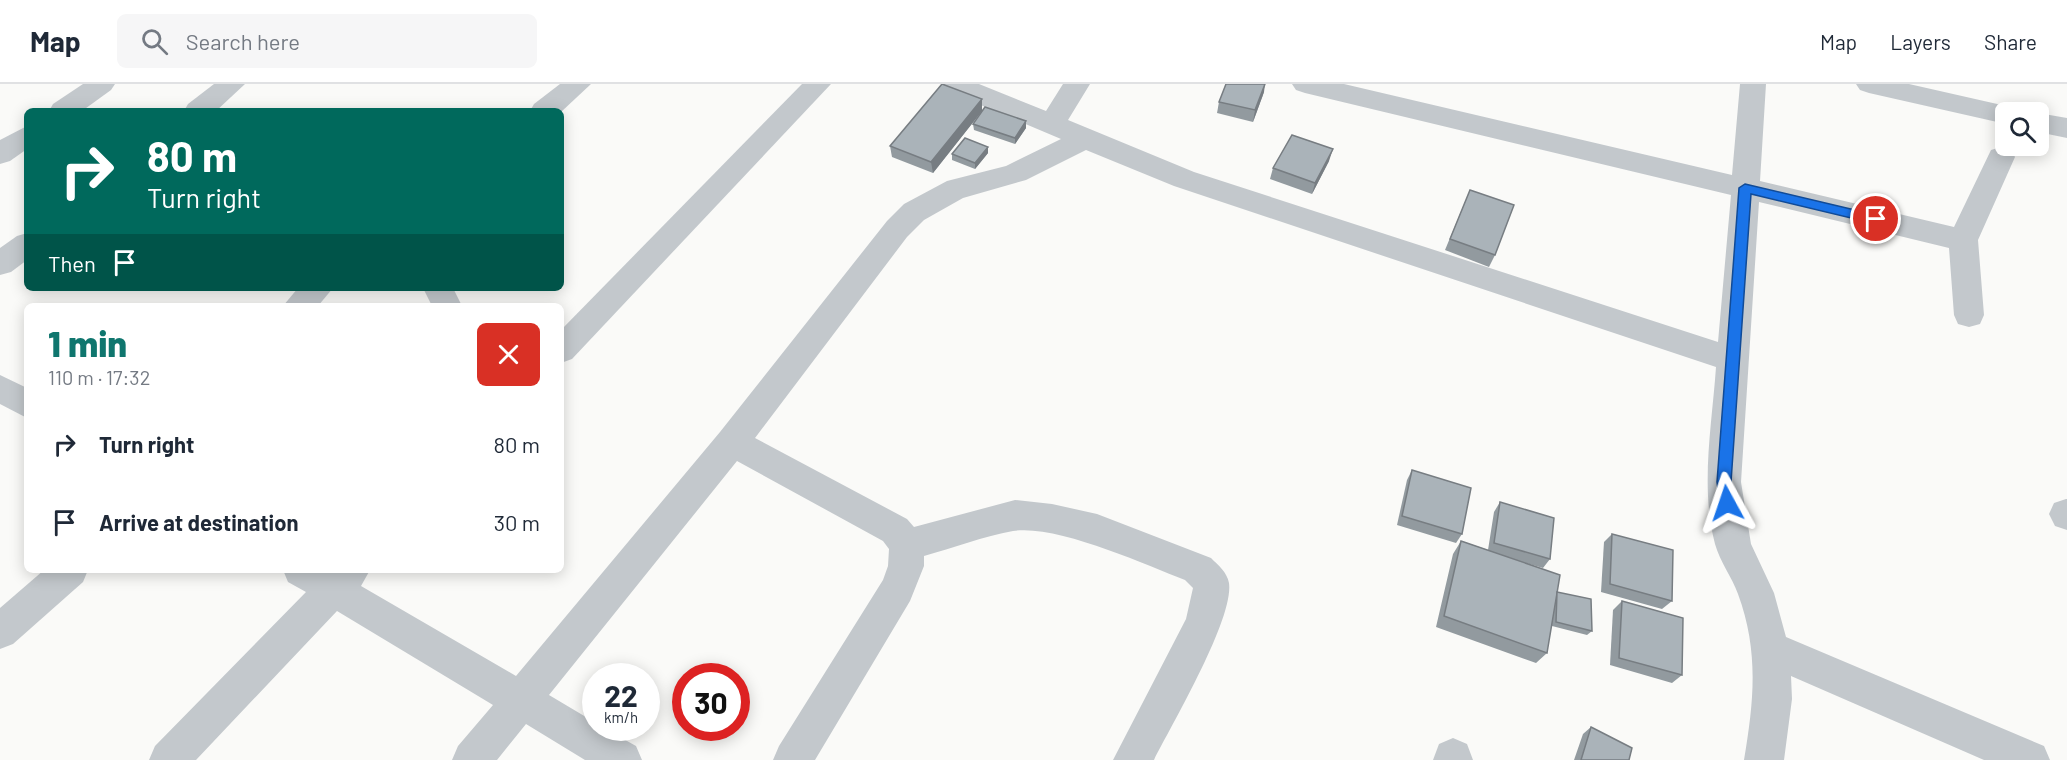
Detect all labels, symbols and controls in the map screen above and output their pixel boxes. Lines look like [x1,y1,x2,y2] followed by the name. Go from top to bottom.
[117,14,537,68] search box
[30,24,81,58] text: Map
[138,25,171,58] icon: search
[186,28,300,54] text: Search here
[1820,29,1857,54] text: Map
[1890,29,1951,54] text: Layers
[1984,29,2037,54] text: Share
[1995,102,2049,156] map controls
[1995,102,2049,156] button: search
[147,130,237,180] text: 80 m
[48,132,126,210] icon: right
[147,181,261,213] text: Turn right
[1850,193,1901,244] pin
[1859,202,1892,235] icon: arrive
[108,246,141,279] icon: arrive
[48,250,96,276] text: Then
[48,321,127,364] text: 1 min
[477,323,540,386] button: close
[48,365,150,389] text: 110 m · 17:32
[48,428,81,461] icon: right
[99,431,194,457] text: Turn right
[494,431,540,457] text: 80 m
[1695,471,1759,535] position arrow
[48,506,81,539] icon: arrive
[99,509,298,535] text: Arrive at destination
[494,509,540,535] text: 30 m
[672,663,750,741] speed limit sign: 30
[604,677,638,713] text: 22
[604,708,638,726] text: km/h

